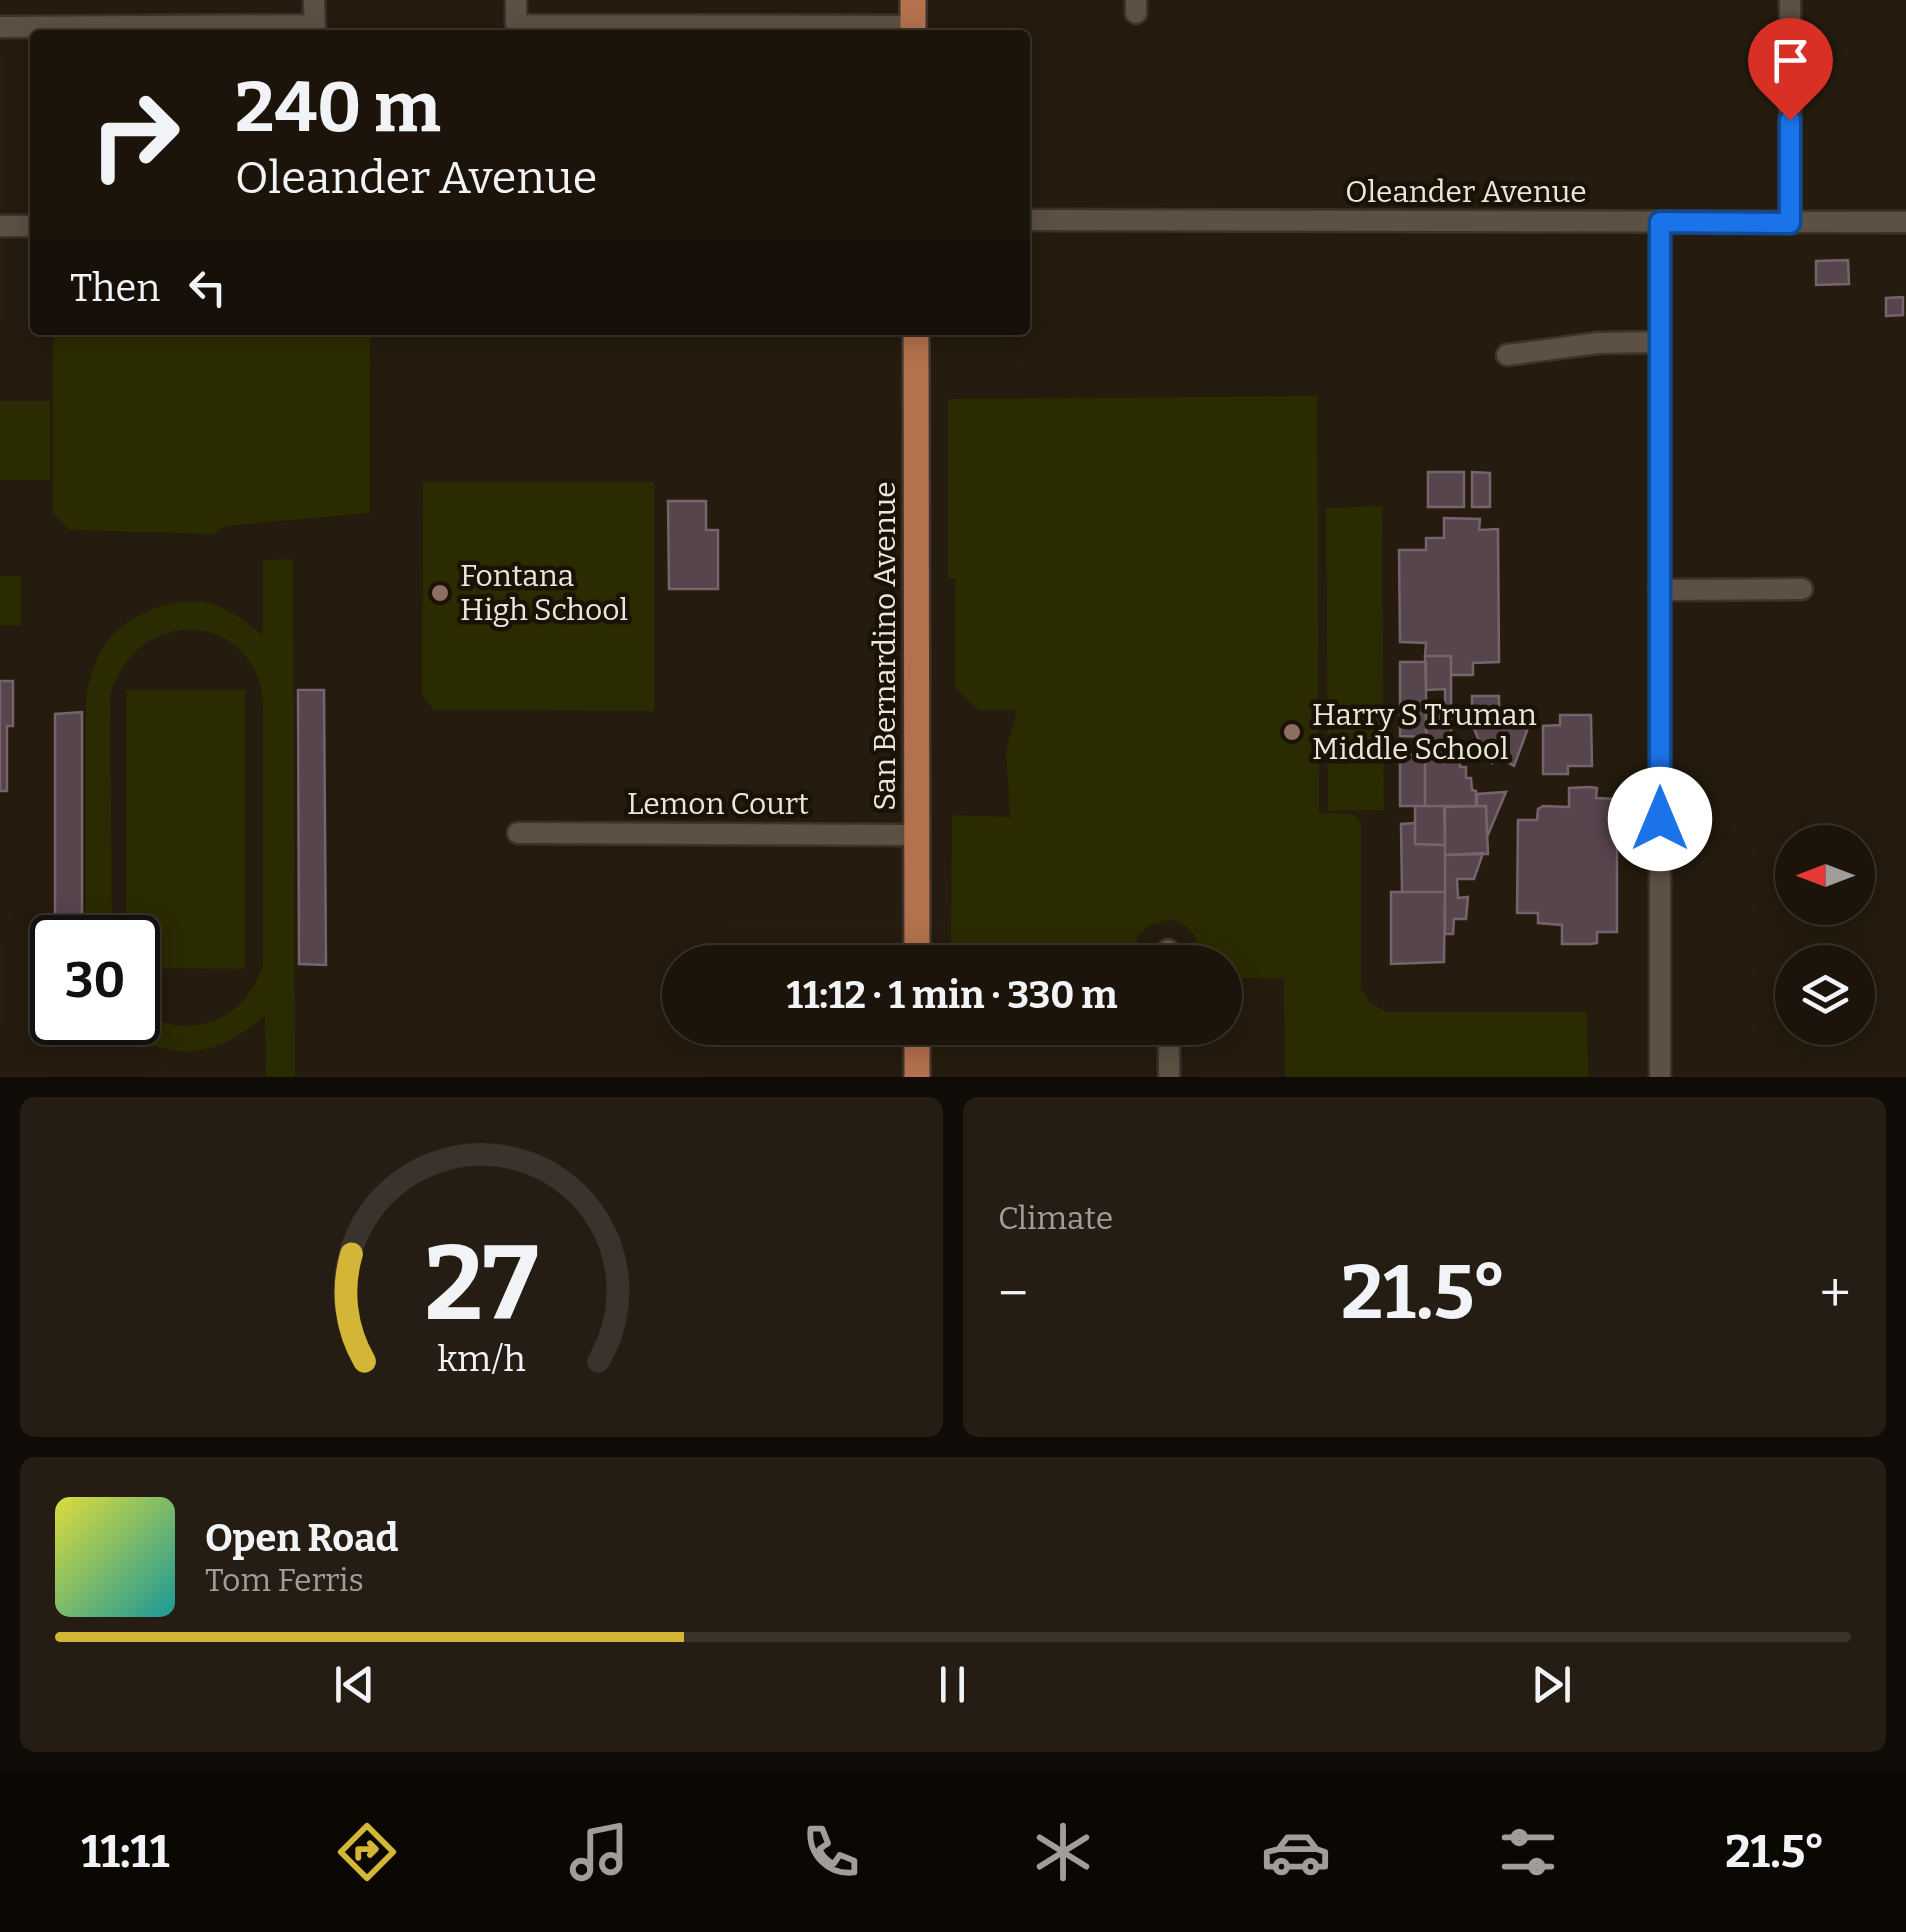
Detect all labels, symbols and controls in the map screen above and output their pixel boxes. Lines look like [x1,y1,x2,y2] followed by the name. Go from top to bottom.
[1748,18,1833,121] pin
[1763,33,1818,88] icon: arrive
[235,66,441,150] text: 240 m
[70,70,200,200] icon: right
[235,151,597,205] text: Oleander Avenue
[1345,174,1587,210] street label: Oleander Avenue
[180,260,235,315] icon: left
[70,265,160,311] text: Then
[867,481,903,811] street label: San Bernardino Avenue
[460,558,628,628] place label: Fontana High School
[429,582,451,604] marker: Fontana High School
[1312,697,1537,767] place label: Harry S Truman Middle School
[1281,721,1303,743] marker: Harry S Truman Middle School
[1608,767,1712,871] position arrow
[627,786,809,822] street label: Lemon Court
[1775,825,1875,925] north arrow
[1775,825,1875,1045] map controls
[30,915,160,1045] speed limit sign: 30
[1775,945,1875,1045] button: layers
[787,972,1118,1018] text: 11:12 · 1 min · 330 m
[998,1199,1113,1237] text: Climate
[425,1222,538,1347] text: 27
[1341,1248,1507,1338] text: 21.5°
[998,1261,1028,1327] text: −
[1820,1261,1851,1327] text: +
[437,1338,526,1380] text: km/h
[205,1515,398,1561] text: Open Road
[205,1561,364,1599] text: Tom Ferris
[327,1657,382,1712] icon: previous
[925,1657,980,1712] icon: pause
[1524,1657,1579,1712] icon: next
[332,1817,402,1887] icon: directions
[564,1817,634,1887] icon: music
[796,1817,866,1887] icon: phone
[1028,1817,1098,1887] icon: climate
[1261,1817,1331,1887] icon: car
[1493,1817,1563,1887] icon: filters
[81,1825,169,1879] text: 11:11
[1725,1825,1825,1879] text: 21.5°

